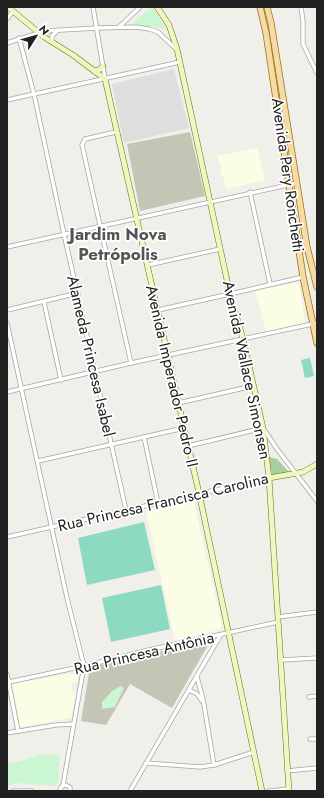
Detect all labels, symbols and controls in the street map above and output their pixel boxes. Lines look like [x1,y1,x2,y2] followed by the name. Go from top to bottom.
[16,16,56,56] north arrow
[35,22,53,38] text: N
[266,96,310,254] street label: Avenida Pery Ronchetti
[66,222,167,266] district label: Jardim Nova Petrópolis
[61,273,121,439] street label: Alameda Princesa Isabel
[217,278,277,462] street label: Avenida Wallace Simonsen
[140,283,204,469] street label: Avenida Imperador Pedro II
[55,467,271,537] street label: Rua Princesa Francisca Carolina
[72,626,216,680] street label: Rua Princesa Antônia

